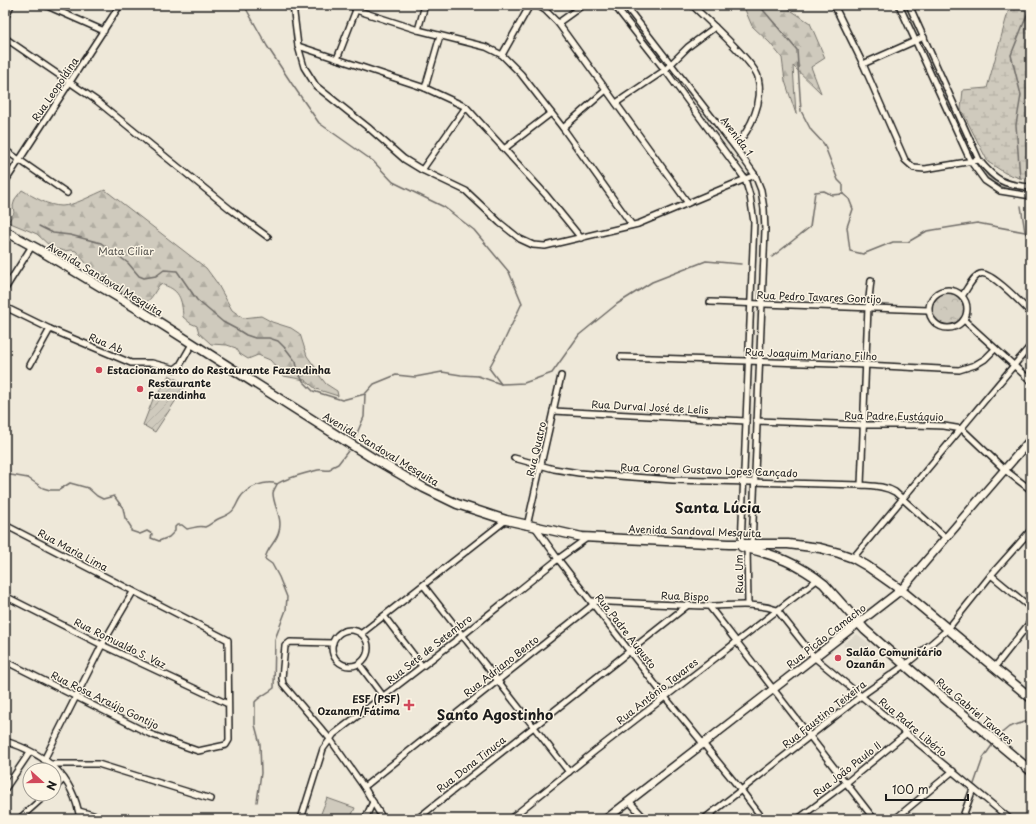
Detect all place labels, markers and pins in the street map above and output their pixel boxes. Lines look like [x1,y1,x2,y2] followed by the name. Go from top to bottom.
[107,362,331,377] place label: Estacionamento do Restaurante Fazendinha
[94,365,104,375] marker: Estacionamento do Restaurante Fazendinha
[148,375,211,402] place label: Restaurante Fazendinha
[135,384,145,394] marker: Restaurante Fazendinha
[846,644,942,671] place label: Salão Comunitário Ozanãn
[833,653,843,663] marker: Salão Comunitário Ozanãn
[317,691,400,718] place label: ESF (PSF) Ozanam/Fátima
[403,699,415,711] marker: ESF (PSF) Ozanam/Fátima

